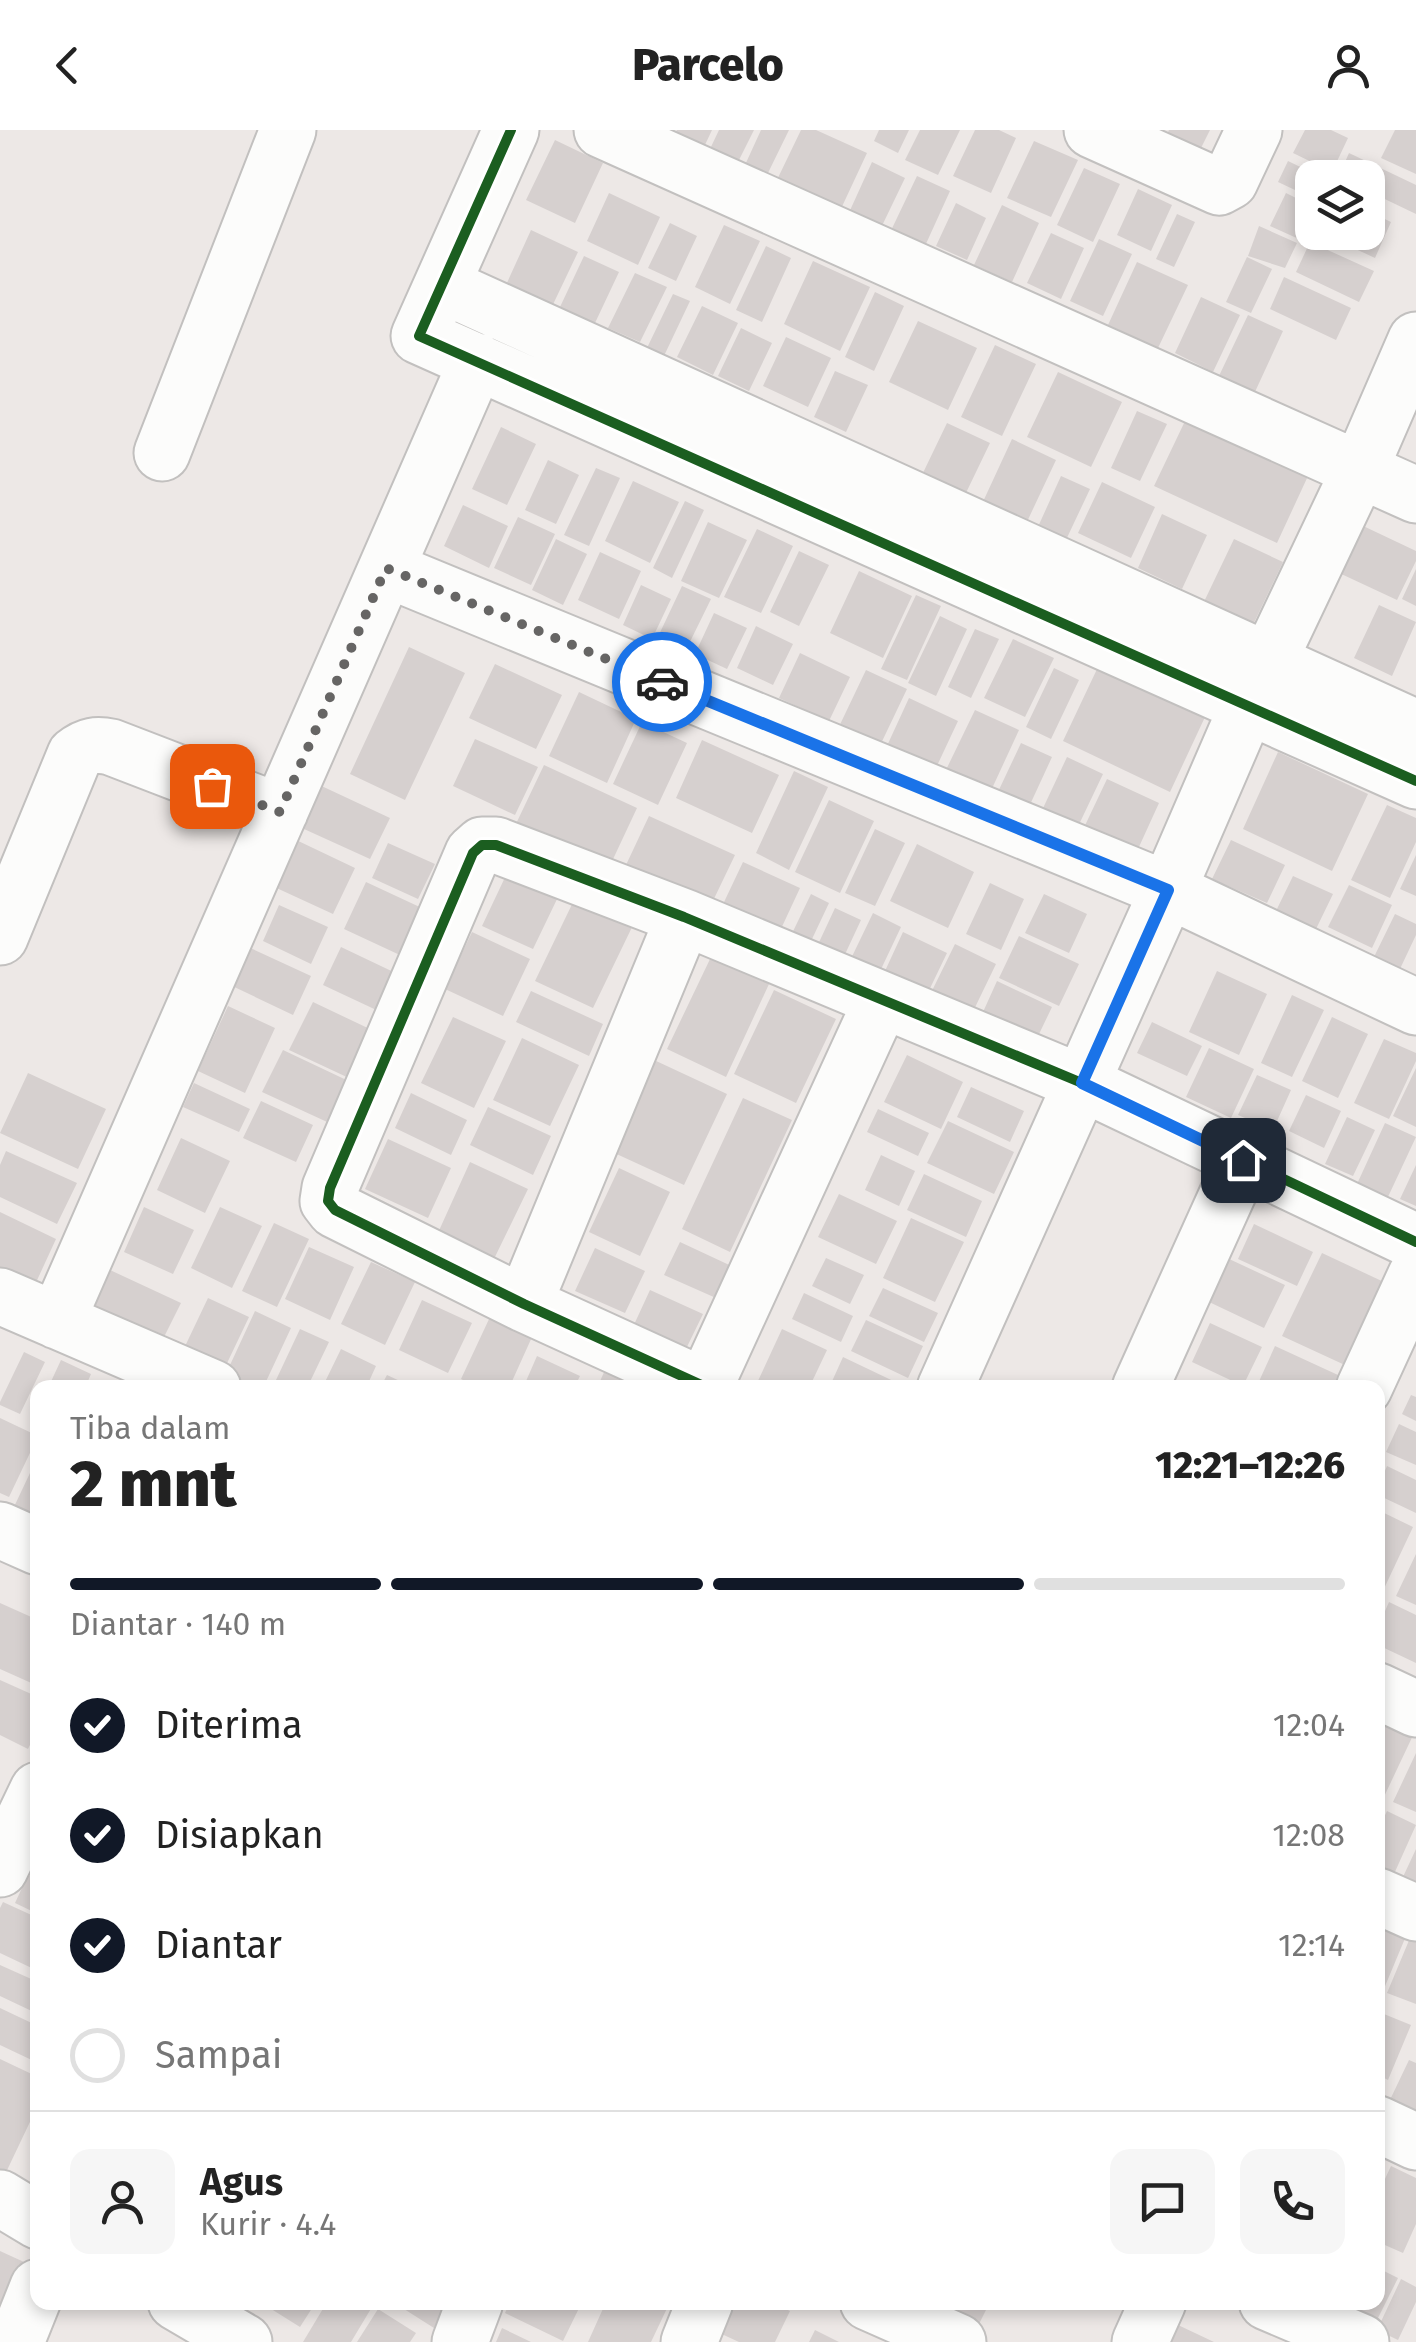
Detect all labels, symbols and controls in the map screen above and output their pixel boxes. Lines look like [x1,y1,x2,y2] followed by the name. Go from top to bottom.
[40,38,95,93] icon: back
[632,38,784,92] text: Parcelo
[1321,38,1376,93] icon: person
[1295,160,1385,250] map controls
[1295,160,1385,250] button: layers
[612,632,712,732] courier
[635,655,690,710] icon: car
[170,744,255,829] pin
[185,759,240,814] icon: bag
[1201,1118,1286,1203] pin
[1216,1133,1271,1188] icon: home
[70,1409,230,1447] text: Tiba dalam
[1155,1442,1345,1488] text: 12:21–12:26
[70,1445,236,1523] text: 2 mnt
[70,1605,286,1643] text: Diantar · 140 m
[70,1698,125,1753] icon: check
[155,1702,303,1748] text: Diterima
[1273,1706,1345,1744] text: 12:04
[70,1808,125,1863] icon: check
[155,1812,324,1858] text: Disiapkan
[1272,1816,1345,1854] text: 12:08
[70,1918,125,1973] icon: check
[155,1922,282,1968] text: Diantar
[1278,1926,1345,1964] text: 12:14
[155,2032,283,2078] text: Sampai
[70,2149,175,2254] button: person
[1110,2149,1215,2254] button: chat
[1240,2149,1345,2254] button: phone
[200,2159,283,2205] text: Agus
[200,2205,336,2243] text: Kurir · 4.4

